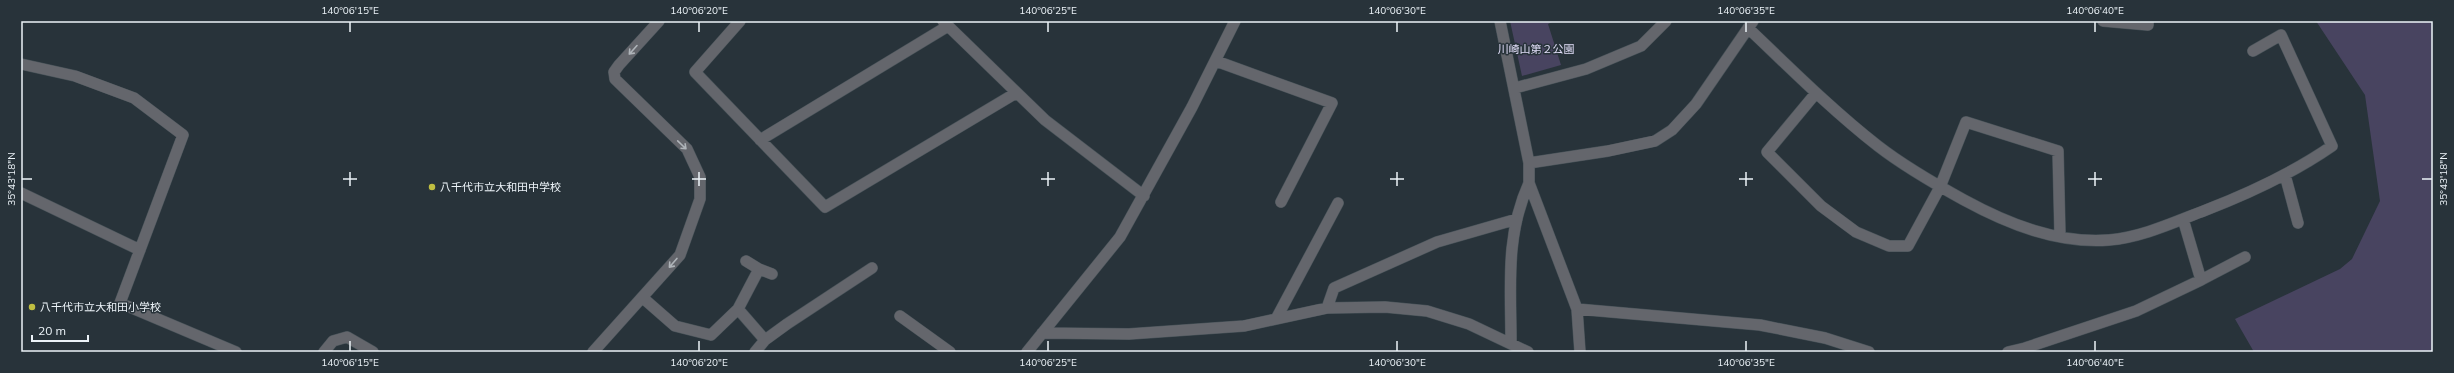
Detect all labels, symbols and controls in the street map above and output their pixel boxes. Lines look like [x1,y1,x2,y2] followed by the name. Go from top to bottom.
[321,4,379,17] text: 140°06'15"E
[670,4,728,17] text: 140°06'20"E
[1019,4,1077,17] text: 140°06'25"E
[1368,4,1426,17] text: 140°06'30"E
[1717,4,1775,17] text: 140°06'35"E
[2066,4,2124,17] text: 140°06'40"E
[1498,42,1575,56] park label: 川崎山第２公園
[628,45,637,55] one-way arrow
[677,140,687,150] one-way arrow
[5,152,18,206] text: 35°43'18"N
[2437,152,2450,206] text: 35°43'18"N
[440,180,561,194] place label: 八千代市立大和田中学校
[427,182,437,192] marker: 八千代市立大和田中学校
[668,258,677,269] one-way arrow
[40,300,161,314] place label: 八千代市立大和田小学校
[27,302,37,312] marker: 八千代市立大和田小学校
[32,317,88,343] scale bar
[38,323,66,338] text: 20 m
[321,356,379,369] text: 140°06'15"E
[670,356,728,369] text: 140°06'20"E
[1019,356,1077,369] text: 140°06'25"E
[1368,356,1426,369] text: 140°06'30"E
[1717,356,1775,369] text: 140°06'35"E
[2066,356,2124,369] text: 140°06'40"E

